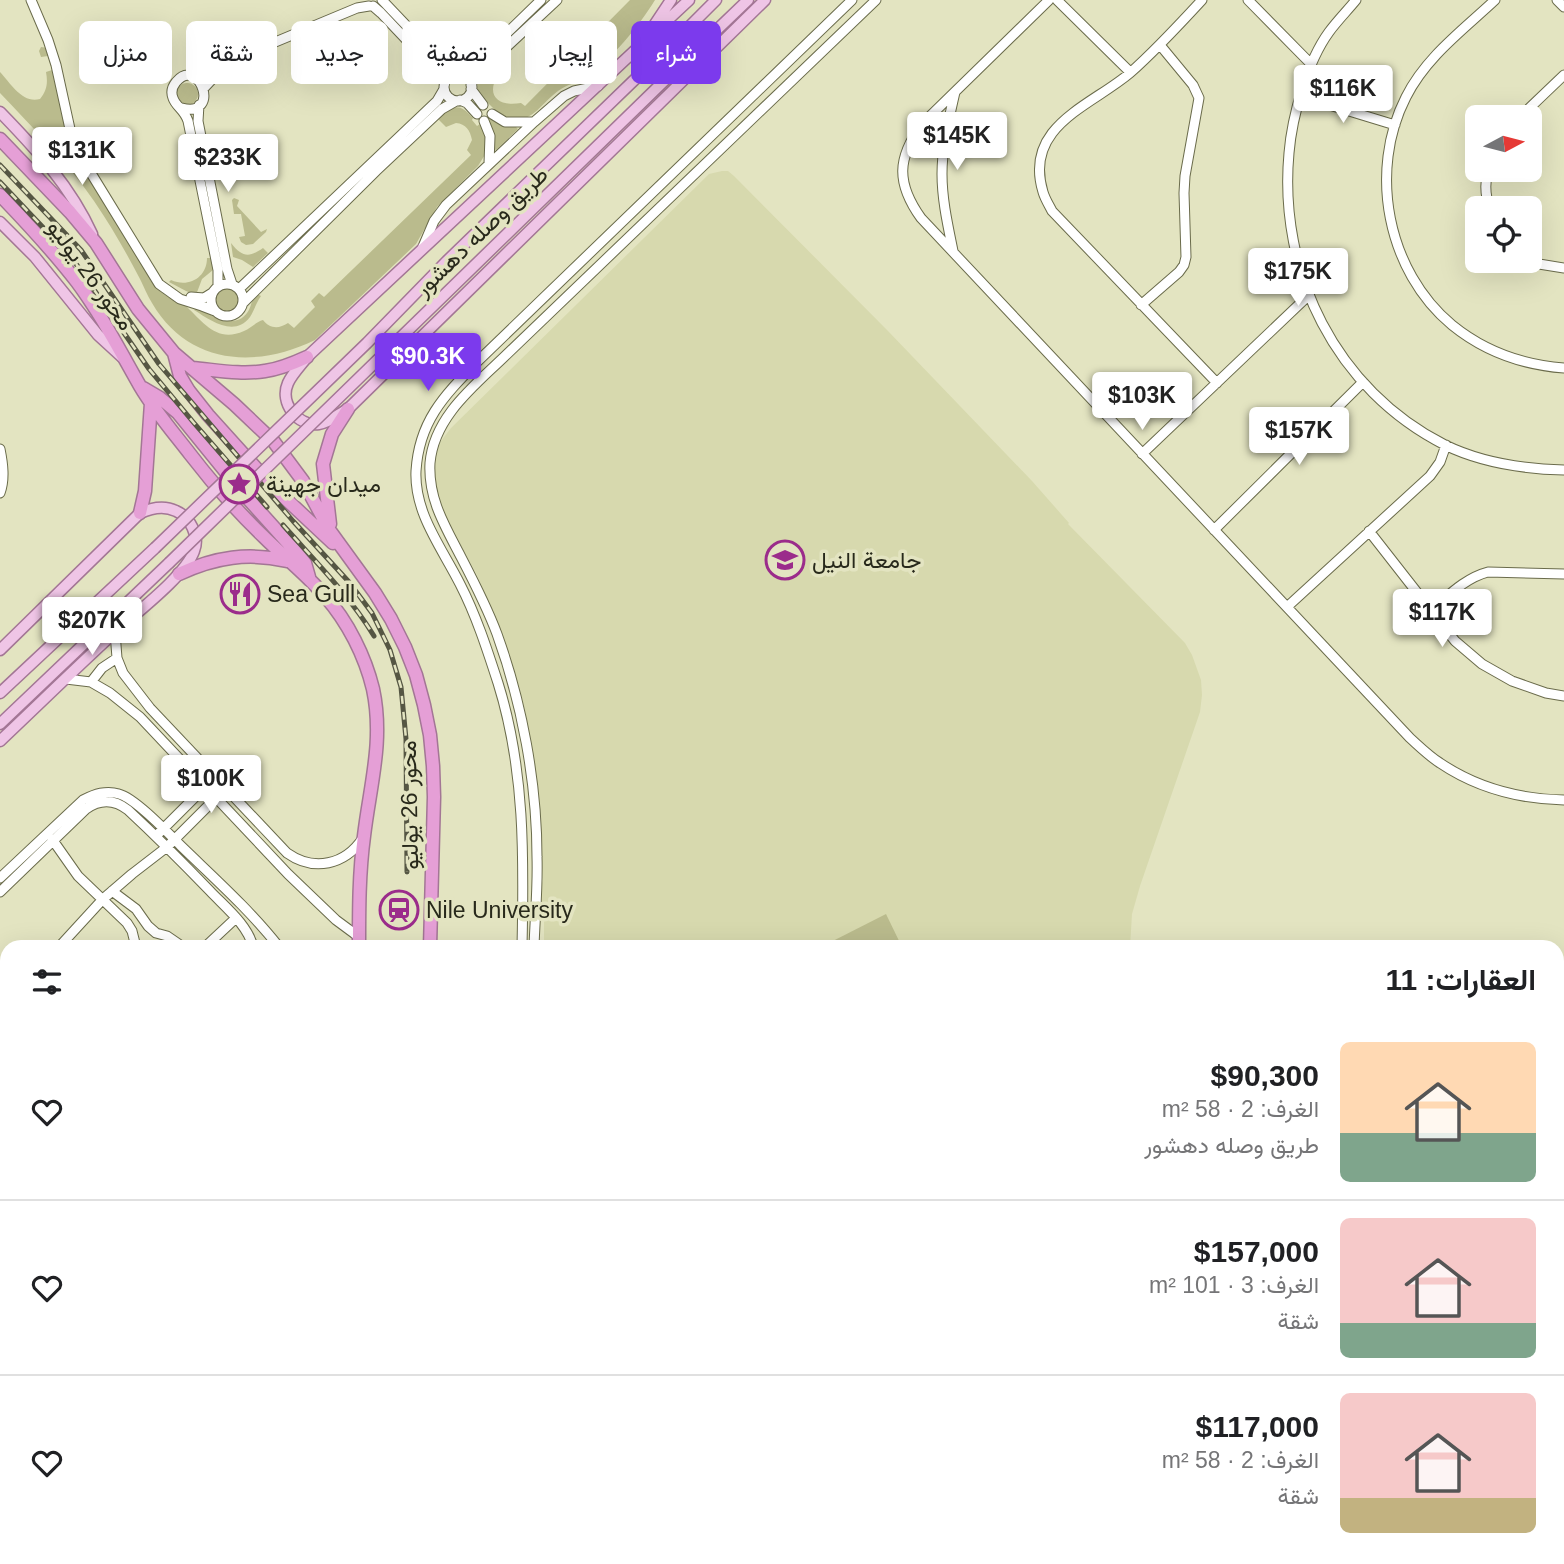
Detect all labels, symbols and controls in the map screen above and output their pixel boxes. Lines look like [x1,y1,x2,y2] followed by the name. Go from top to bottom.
[79,21,172,84] chip: منزل
[186,21,277,84] chip: شقة
[291,21,388,84] chip: جديد
[402,21,511,84] chip: تصفية
[525,21,617,84] chip: إيجار
[631,21,721,84] chip: شراء
[1294,66,1392,125] pin: $116K
[1310,75,1376,101] text: $116K
[1465,105,1542,182] north arrow
[1465,105,1542,273] map controls
[908,113,1006,172] pin: $145K
[923,122,991,148] text: $145K
[33,128,131,187] pin: $131K
[179,134,277,194] pin: $233K
[48,137,116,163] text: $131K
[194,144,262,170] text: $233K
[408,161,554,303] street label: طريق وصله دهشور
[1465,196,1542,273] button: locate
[41,215,140,336] street label: محور 26 يوليو
[1249,248,1347,308] pin: $175K
[1264,258,1332,284] text: $175K
[371,334,485,393] pin: $90.3K
[391,343,465,369] text: $90.3K
[1093,372,1191,432] pin: $103K
[1108,382,1176,408] text: $103K
[1250,407,1348,467] pin: $157K
[1265,417,1333,443] text: $157K
[218,463,260,505] place icon: ميدان جهينة
[266,471,381,499] place label: ميدان جهينة
[764,539,806,581] school or university icon: جامعة النيل
[812,547,921,574] place label: جامعة النيل
[219,573,261,615] restaurant icon: Sea Gull
[267,581,355,607] place label: Sea Gull
[1393,590,1491,649] pin: $117K
[43,598,141,657] pin: $207K
[1409,599,1475,625] text: $117K
[58,607,126,633] text: $207K
[395,740,425,870] street label: محور 26 يوليو
[162,756,260,815] pin: $100K
[177,765,245,791] text: $100K
[378,889,420,931] station icon: Nile University
[426,897,573,923] place label: Nile University
[28,963,66,1001] icon: filters
[1385,963,1536,996] text: العقارات: 11
[1211,1059,1319,1092] text: $90,300
[1396,1070,1480,1154] icon: home
[28,1093,66,1131] icon: heart
[1162,1096,1319,1122] text: الغرف: 2 · 58 m²
[1144,1132,1319,1158] text: طريق وصله دهشور
[1194,1235,1319,1268] text: $157,000
[1396,1246,1480,1330] icon: home
[28,1269,66,1307] icon: heart
[1149,1272,1319,1298] text: الغرف: 3 · 101 m²
[1277,1308,1319,1334] text: شقة
[1196,1410,1319,1443] text: $117,000
[1396,1421,1480,1505] icon: home
[28,1444,66,1482] icon: heart
[1162,1447,1319,1473] text: الغرف: 2 · 58 m²
[1277,1483,1319,1509] text: شقة

